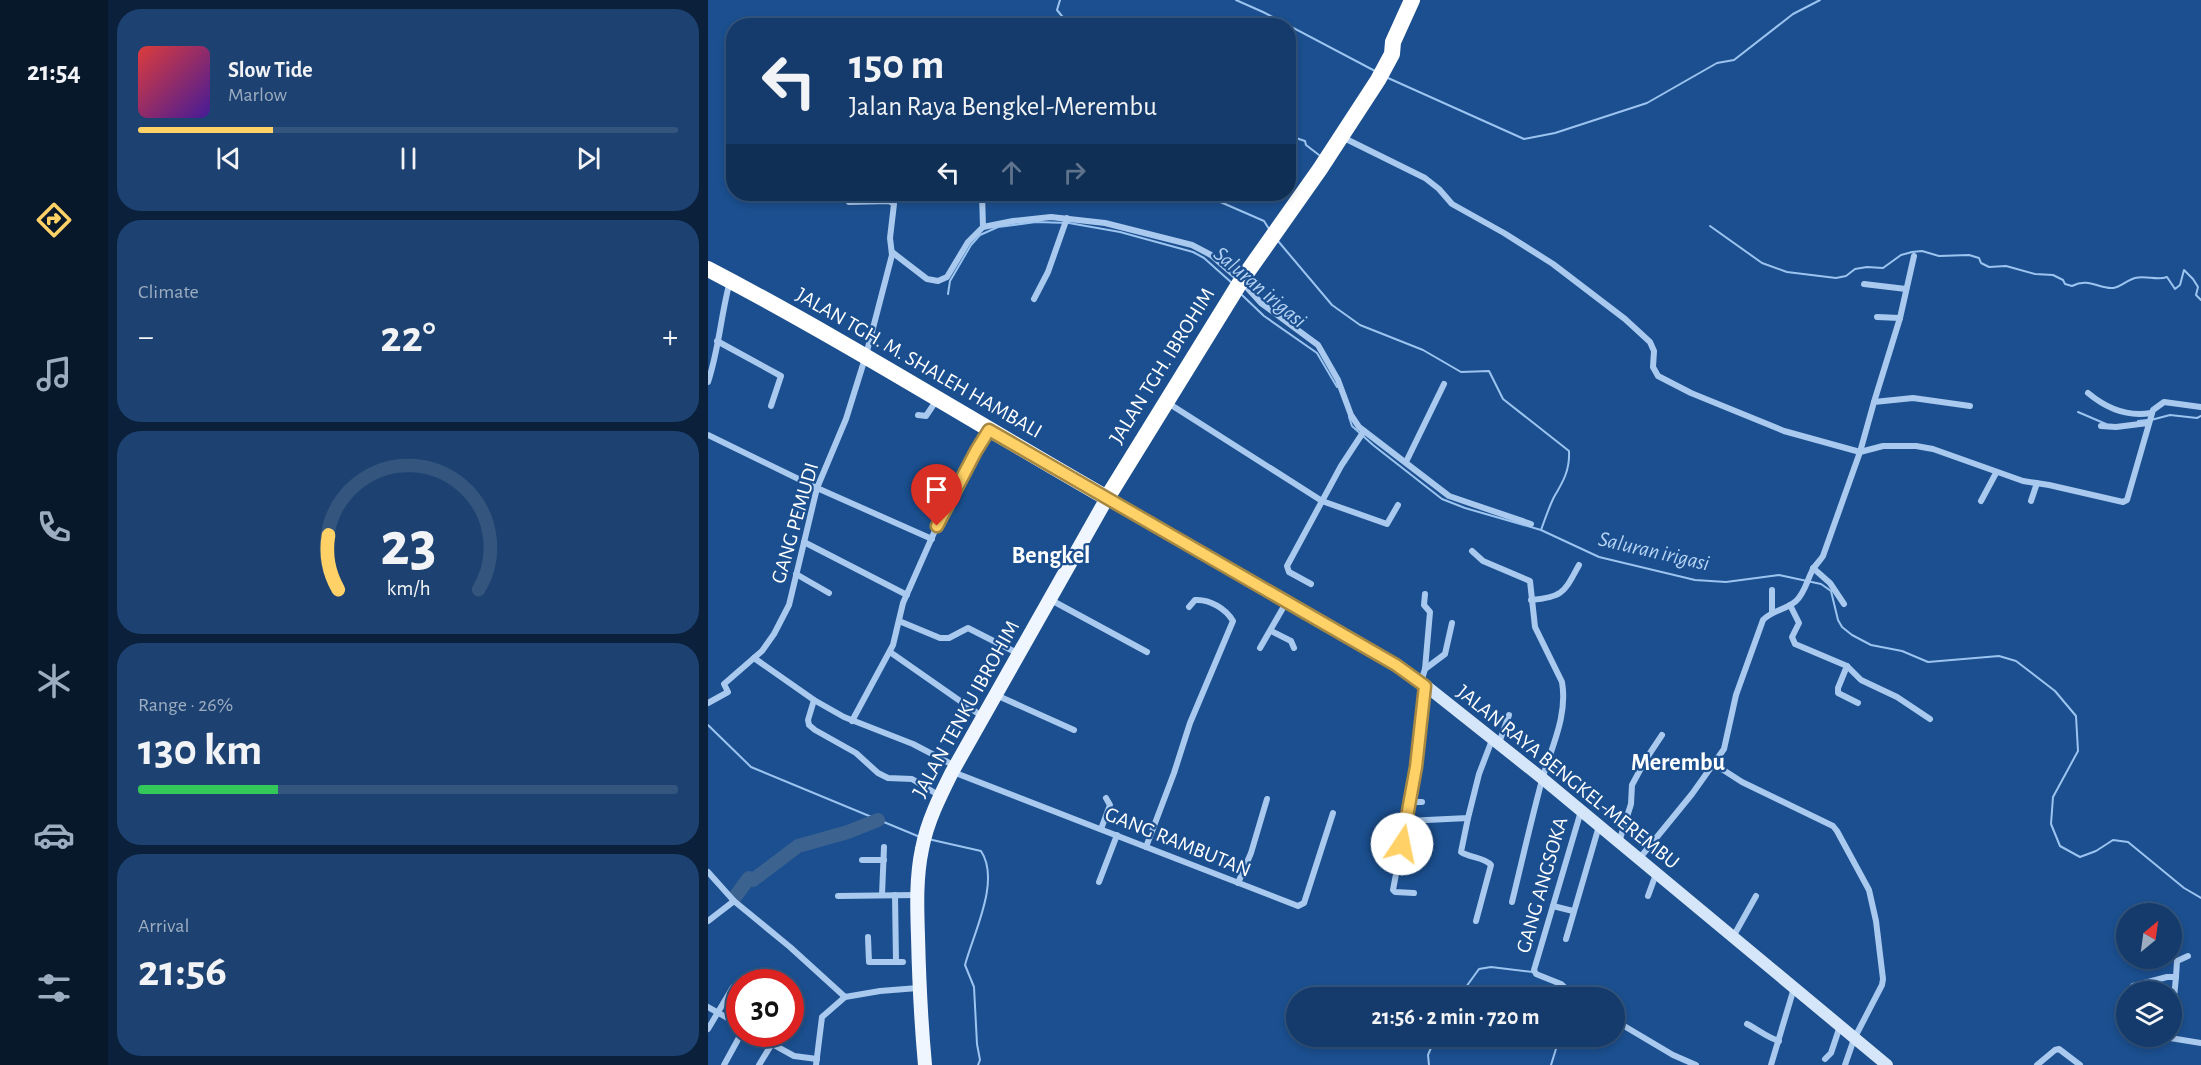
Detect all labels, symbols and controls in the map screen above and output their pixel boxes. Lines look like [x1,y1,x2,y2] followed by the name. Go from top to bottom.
[750,42,828,120] icon: left
[849,44,944,86] text: 150 m
[27,58,81,85] text: 21:54
[228,59,313,81] text: Slow Tide
[228,85,287,105] text: Marlow
[849,93,1157,120] text: Jalan Raya Bengkel-Merembu
[212,142,245,175] icon: previous
[392,142,425,175] icon: pause
[572,142,605,175] icon: next
[932,156,965,189] icon: left
[995,156,1028,189] icon: ahead
[1058,156,1091,189] icon: right
[33,199,75,241] icon: directions
[1210,242,1311,332] water label: Saluran irigasi
[138,282,199,302] text: Climate
[792,284,1046,442] street label: JALAN TGH. M. SHALEH HAMBALI
[1105,284,1219,448] street label: JALAN TGH. IBROHIM
[380,315,436,360] text: 22°
[138,321,154,354] text: −
[662,321,678,354] text: +
[33,353,75,395] icon: music
[768,460,822,586] street label: GANG PEMUDI
[911,464,962,526] pin
[920,473,953,506] icon: arrive
[33,506,75,548] icon: phone
[380,514,436,576] text: 23
[1596,528,1712,574] water label: Saluran irigasi
[1012,544,1090,568] district label: Bengkel
[386,578,430,599] text: km/h
[909,617,1023,801] street label: JALAN TENKU IBROHIM
[33,660,75,702] icon: climate
[1453,681,1683,873] street label: JALAN RAYA BENGKEL-MEREMBU
[138,695,233,715] text: Range · 26%
[138,728,262,773] text: 130 km
[1631,751,1726,775] district label: Merembu
[1102,803,1254,881] street label: GANG RAMBUTAN
[1370,812,1434,876] position arrow
[33,814,75,856] icon: car
[1513,815,1571,955] street label: GANG ANGSOKA
[2116,903,2182,969] north arrow
[2116,903,2182,1047] map controls
[138,916,189,936] text: Arrival
[138,949,227,994] text: 21:56
[33,967,75,1009] icon: filters
[726,969,804,1047] speed limit sign: 30
[2116,981,2182,1047] button: layers
[1371,1006,1540,1028] text: 21:56 · 2 min · 720 m

